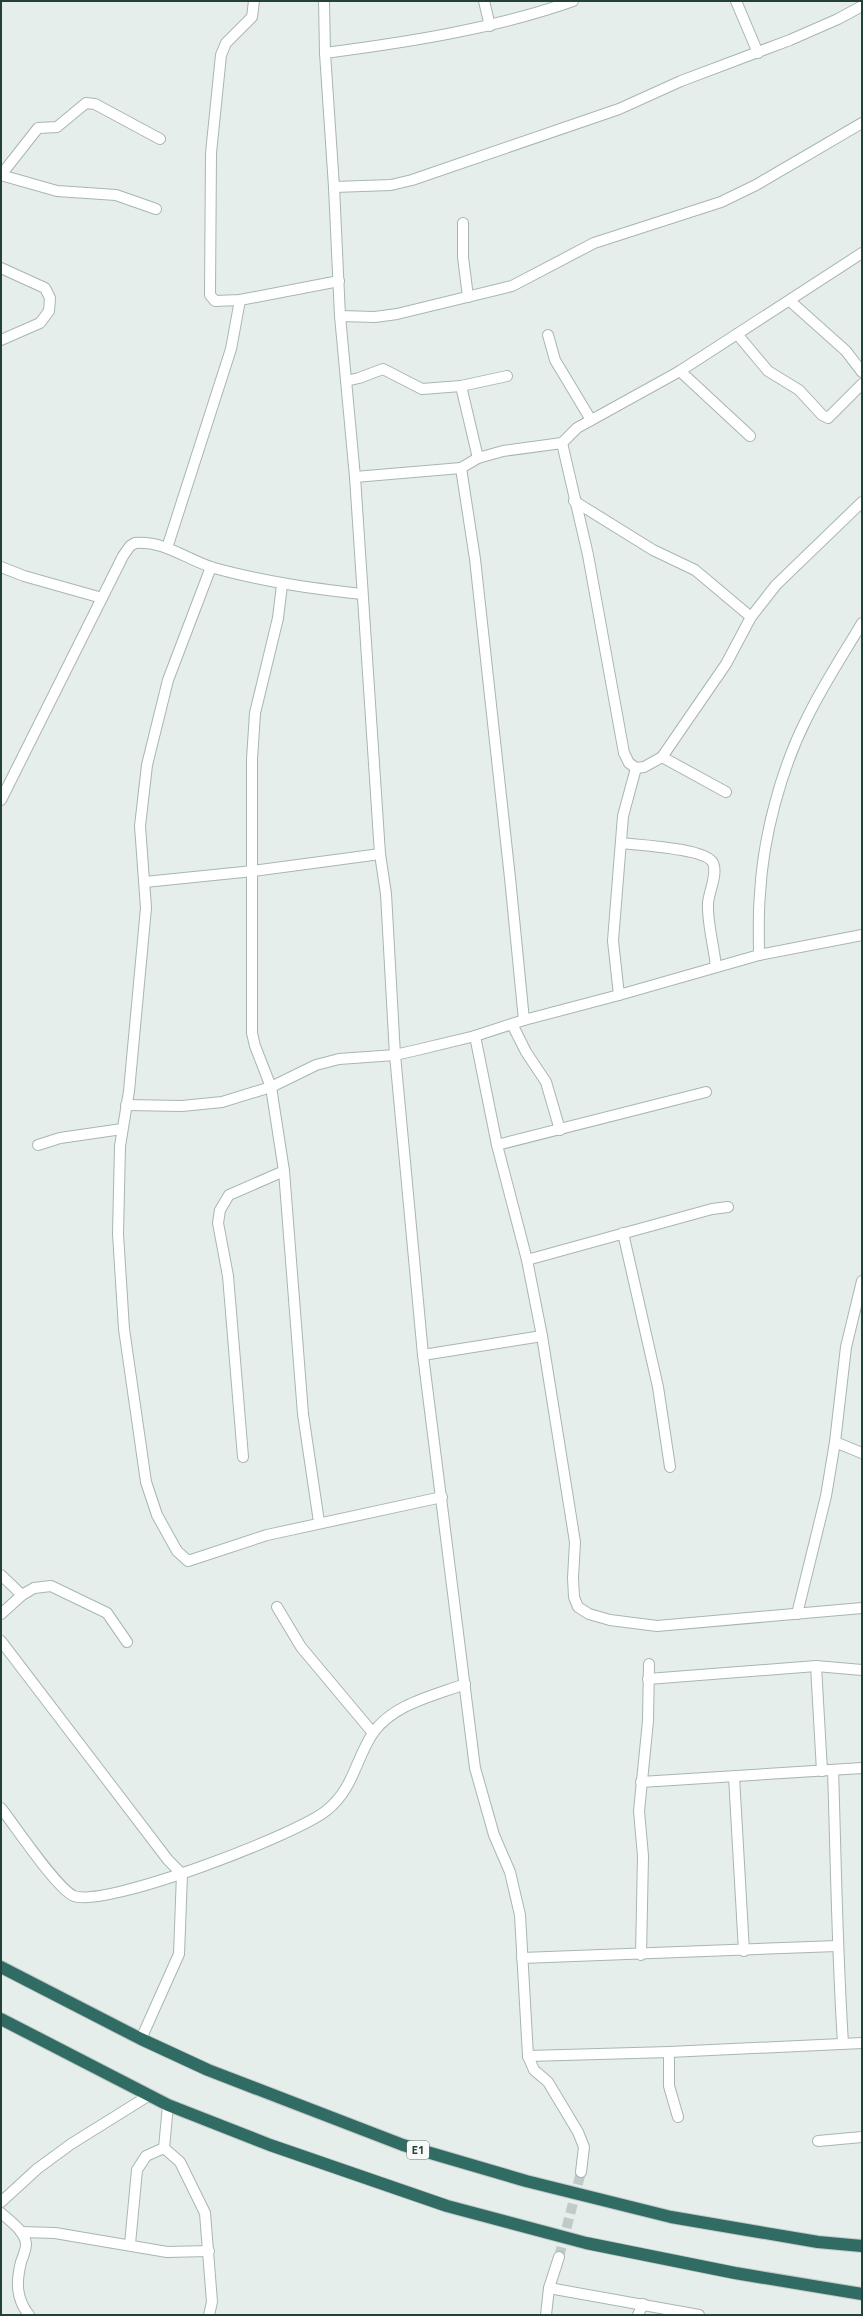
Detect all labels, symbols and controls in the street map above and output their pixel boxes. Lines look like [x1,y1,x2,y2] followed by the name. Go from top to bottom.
[407,2141,429,2159] road number: E1

